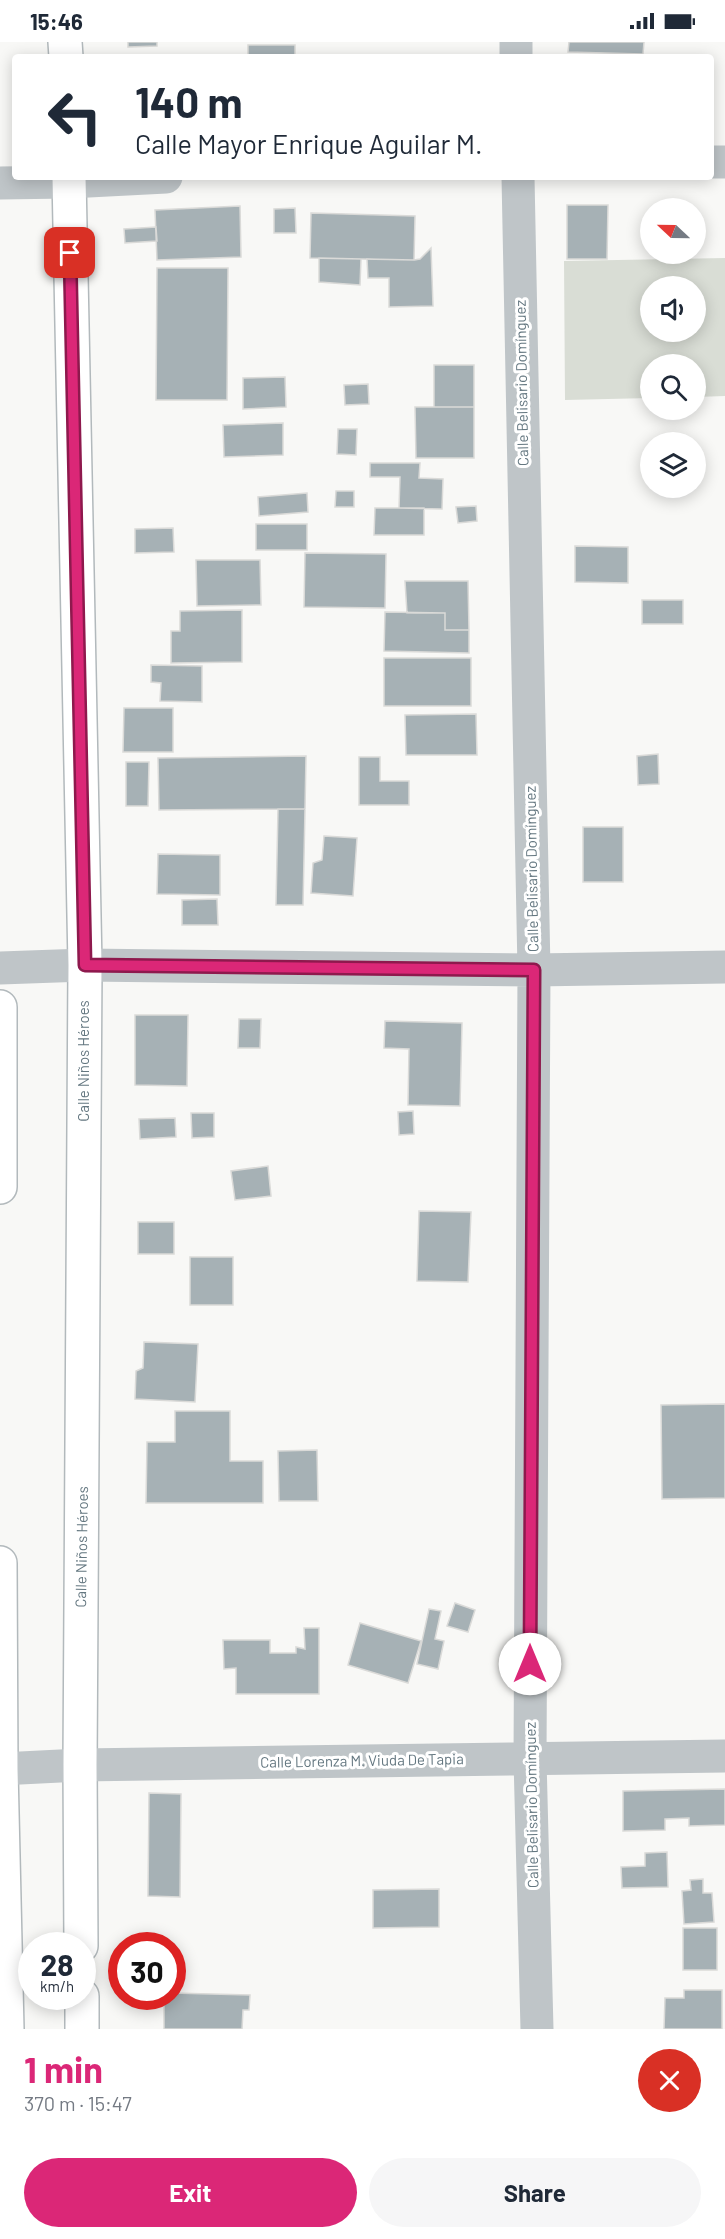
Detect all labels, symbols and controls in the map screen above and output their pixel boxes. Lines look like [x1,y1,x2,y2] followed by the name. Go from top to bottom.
[30,8,83,34] text: 15:46
[135,76,243,126] text: 140 m
[36,78,114,156] icon: left
[135,127,483,159] text: Calle Mayor Enrique Aguilar M.
[640,198,706,264] north arrow
[640,198,706,498] map controls
[44,227,95,278] pin
[53,236,86,269] icon: arrive
[640,276,706,342] button: sound
[511,299,531,466] street label: Calle Belisario Domínguez
[640,354,706,420] button: search
[640,432,706,498] button: layers
[521,785,541,952] street label: Calle Belisario Domínguez
[74,1000,92,1122] street label: Calle Niños Héroes
[71,1486,91,1608] street label: Calle Niños Héroes
[498,1632,562,1696] position arrow
[521,1721,541,1888] street label: Calle Belisario Domínguez
[260,1749,464,1771] street label: Calle Lorenza M. Viuda De Tapia
[108,1932,186,2010] speed limit sign: 30
[40,1946,74,1982] text: 28
[40,1977,74,1995] text: km/h
[24,2047,103,2090] text: 1 min
[638,2049,701,2112] button: close
[24,2091,132,2115] text: 370 m · 15:47
[24,2158,357,2227] button: Exit
[369,2158,701,2227] button: Share

